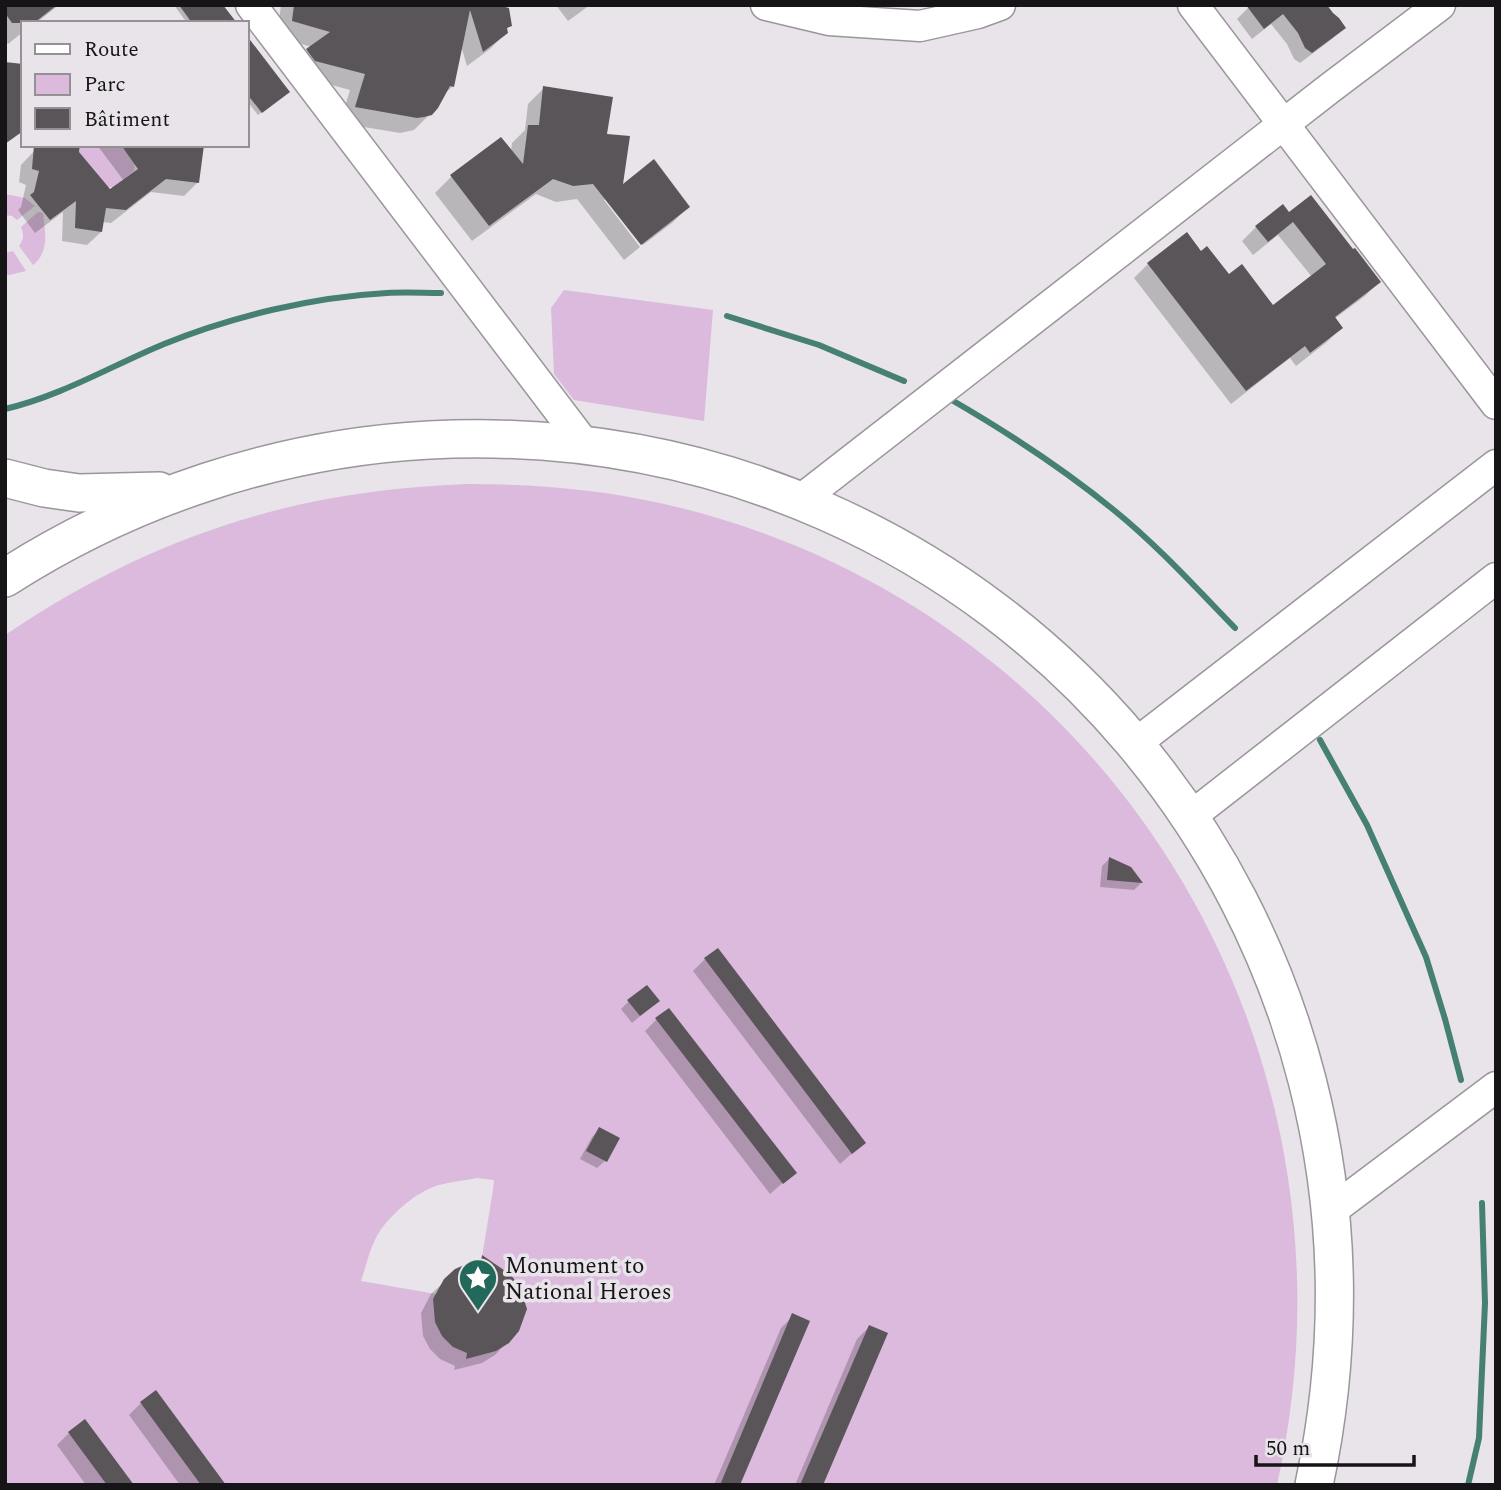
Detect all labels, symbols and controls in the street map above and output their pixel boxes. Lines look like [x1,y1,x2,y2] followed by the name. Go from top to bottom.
[21,21,248,147] legend
[84,34,139,66] text: Route
[84,69,126,101] text: Parc
[84,104,170,136] text: Bâtiment
[505,1249,672,1310] place label: Monument to National Heroes
[457,1257,499,1312] place icon: Monument to National Heroes
[1256,1424,1414,1468] scale bar
[1266,1433,1310,1465] text: 50 m

